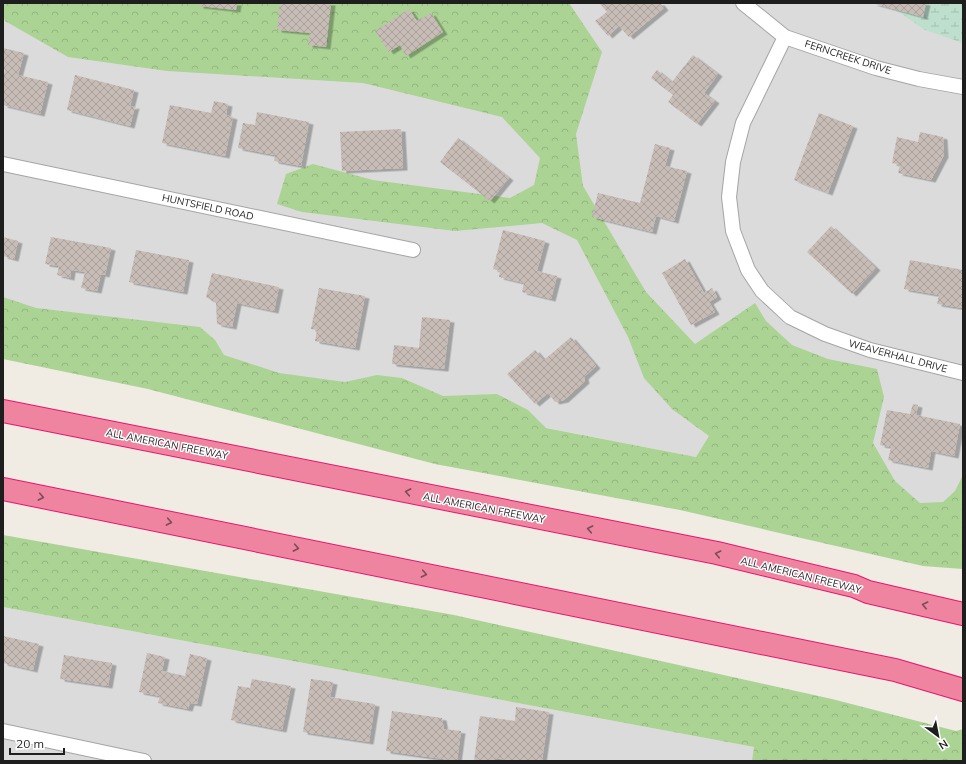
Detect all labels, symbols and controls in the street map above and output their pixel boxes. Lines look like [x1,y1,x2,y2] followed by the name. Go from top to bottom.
[803,37,893,77] street label: FERNCREEK DRIVE
[161,191,255,223] street label: HUNTSFIELD ROAD
[847,337,949,375] street label: WEAVERHALL DRIVE
[105,426,230,462] street label: ALL AMERICAN FREEWAY
[404,489,411,497] one-way arrow
[422,490,547,526] street label: ALL AMERICAN FREEWAY
[38,492,44,500] one-way arrow
[166,518,172,526] one-way arrow
[587,525,593,534] one-way arrow
[293,543,299,552] one-way arrow
[714,550,721,558] one-way arrow
[739,554,864,597] street label: ALL AMERICAN FREEWAY
[420,569,427,577] one-way arrow
[922,602,928,610] one-way arrow
[918,716,958,756] north arrow
[10,730,64,756] scale bar
[16,736,44,751] text: 20 m
[936,736,951,753] text: N

